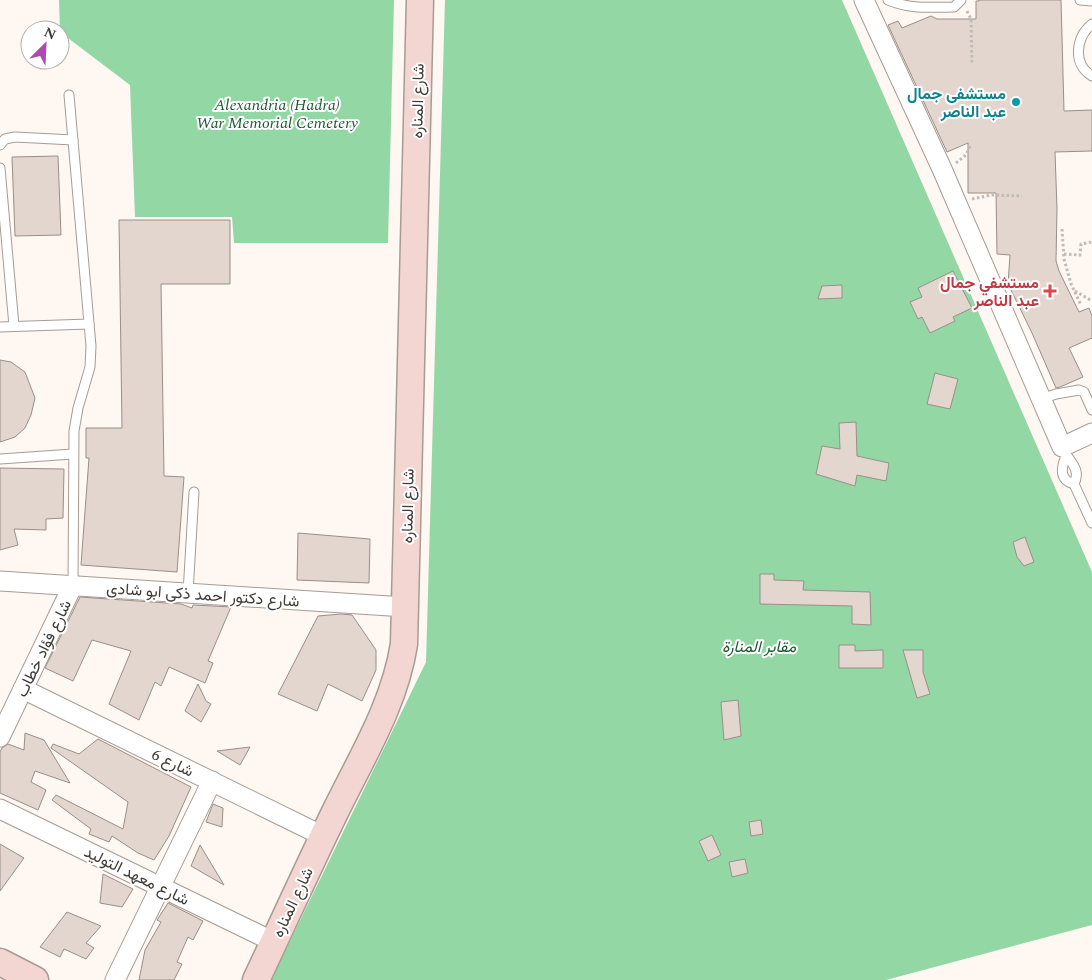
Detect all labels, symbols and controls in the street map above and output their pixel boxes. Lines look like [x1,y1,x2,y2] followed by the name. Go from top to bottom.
[20,20,70,70] north arrow
[41,22,60,45] text: N
[405,63,431,139] street label: شارع المناره
[907,82,1006,124] place label: مستشفى جمال عبد الناصر
[196,93,358,135] park label: Alexandria (Hadra) War Memorial Cemetery
[1010,96,1022,108] marker: مستشفى جمال عبد الناصر
[940,271,1039,313] place label: مستشفي جمال عبد الناصر
[1043,284,1057,298] marker: مستشفي جمال عبد الناصر
[395,468,421,544] street label: شارع المناره
[106,576,300,614] street label: شارع دكتور احمد ذكى ابو شادى
[10,596,78,701] street label: شارع فؤاد خطاب
[722,635,797,659] park label: مقابر المنارة
[147,742,198,783] street label: شارع 6
[80,840,193,912] street label: شارع معهد التوليد
[266,863,320,941] street label: شارع المناره

